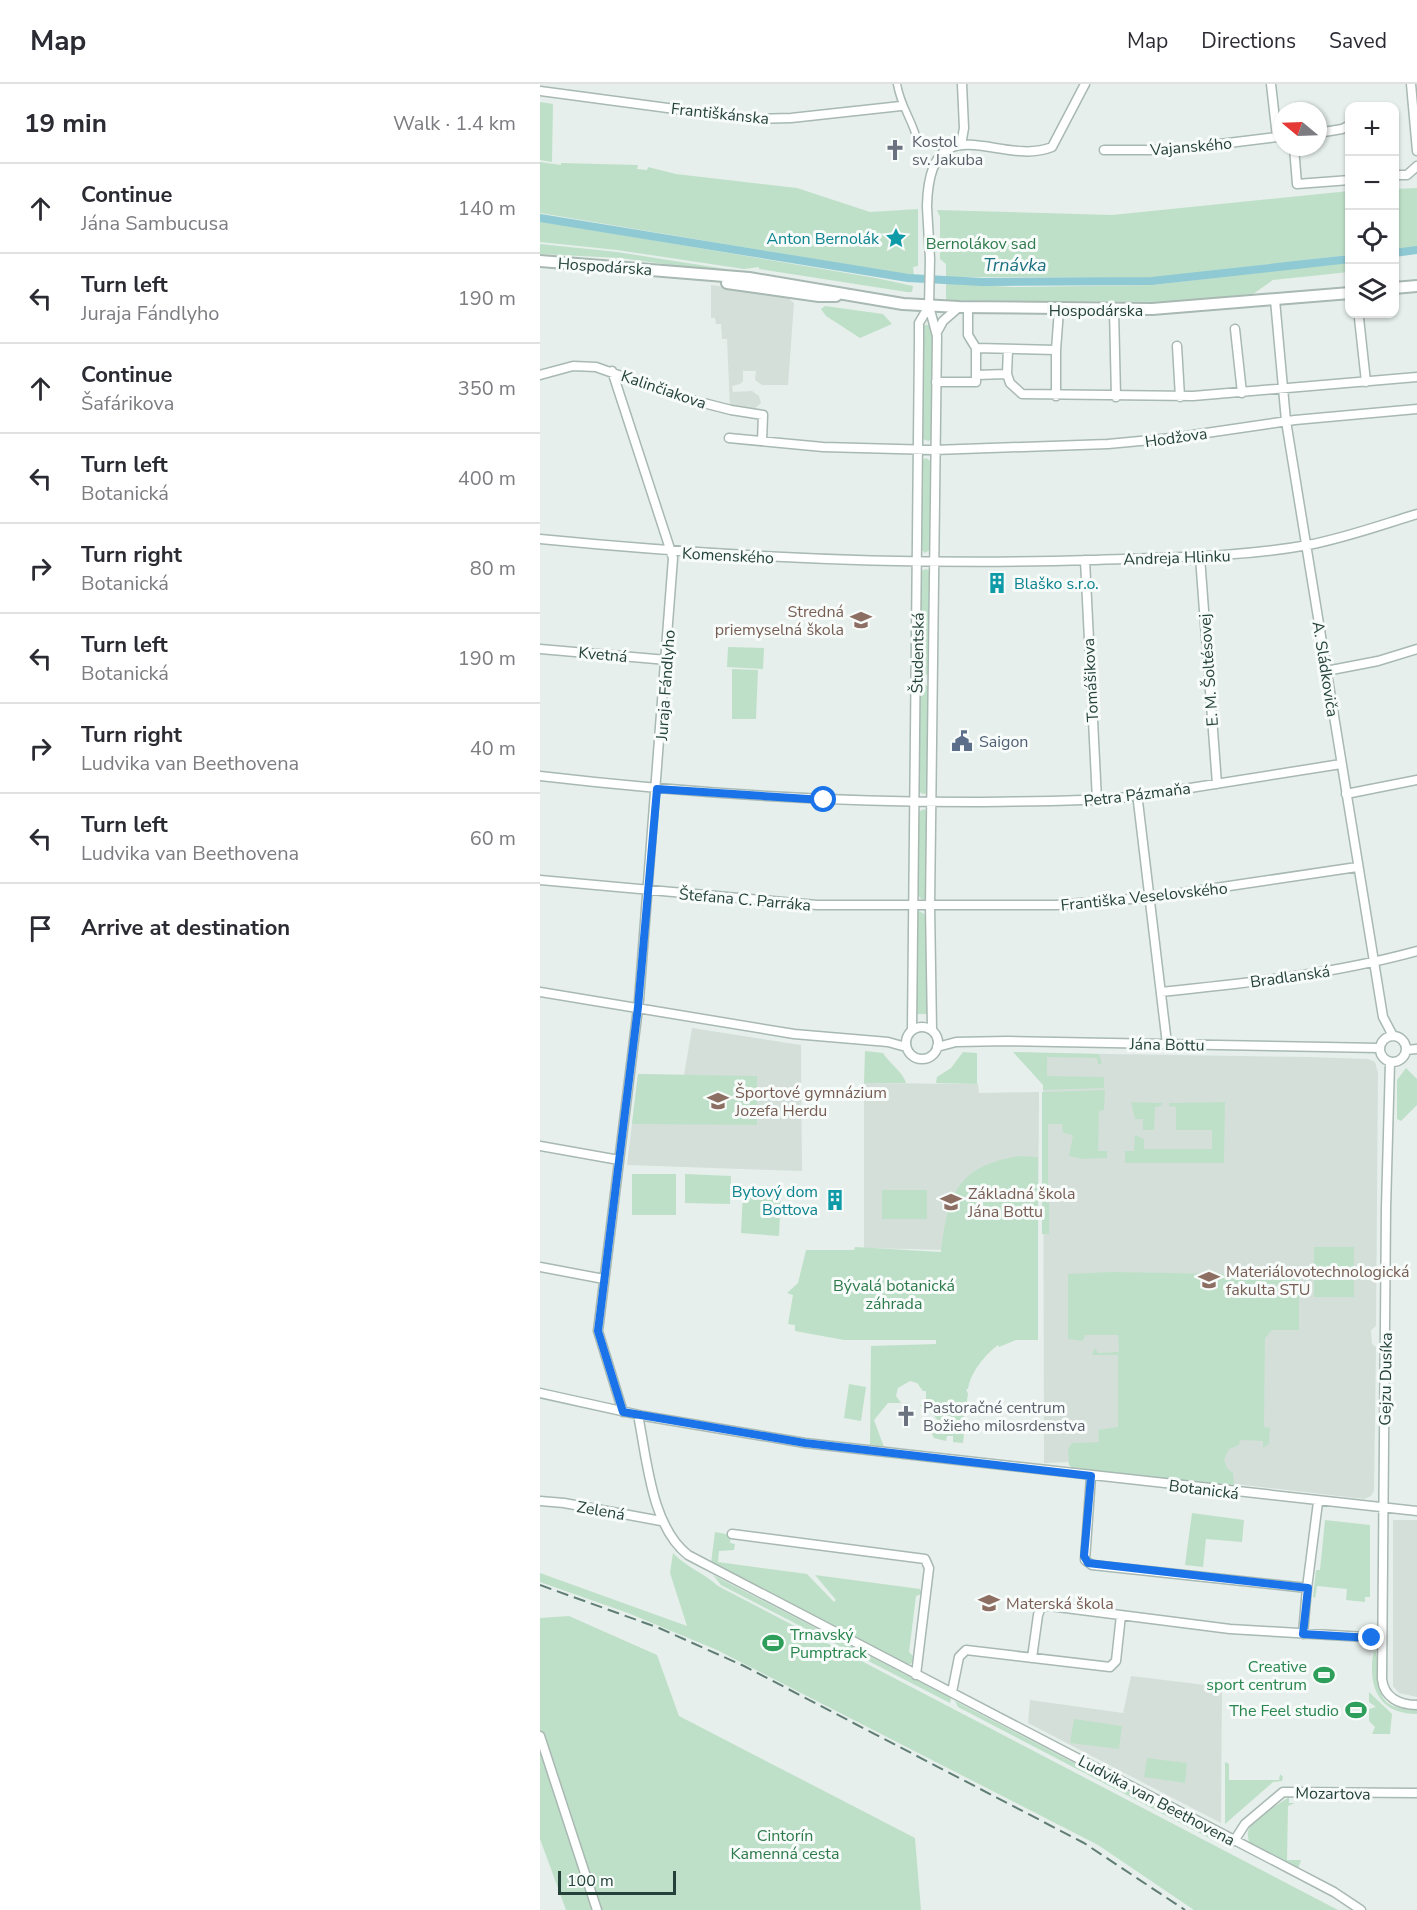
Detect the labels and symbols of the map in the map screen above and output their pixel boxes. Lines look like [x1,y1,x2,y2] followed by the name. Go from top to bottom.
[670,98,770,130] street label: Františkánska
[1273,102,1327,156] north arrow
[912,131,983,171] place label: Kostol sv. Jakuba
[1148,132,1233,162] street label: Vajanského
[883,138,907,162] church icon: Kostol sv. Jakuba
[884,226,908,250] place icon: Anton Bernolák
[766,228,880,250] place label: Anton Bernolák
[926,233,1036,255] park label: Bernolákov sad
[557,253,653,281] street label: Hospodárska
[983,253,1047,277] water label: Trnávka
[1049,300,1143,322] street label: Hospodárska
[618,365,709,415] street label: Kalinčiakova
[1143,423,1209,453] street label: Hodžova
[681,543,775,569] street label: Komenského
[1123,545,1231,571] street label: Andreja Hlinku
[985,571,1009,595] building icon: Blaško s.r.o.
[1014,573,1099,595] place label: Blaško s.r.o.
[715,601,844,641] place label: Stredná priemyselná škola
[849,608,873,632] school or university icon: Stredná priemyselná škola
[906,612,930,694] street label: Študentská
[1194,613,1224,727] street label: E. M. Šoltésovej
[1307,620,1343,719] street label: A. Sládkoviča
[651,629,681,742] street label: Juraja Fándlyho
[1078,637,1104,722] street label: Tomášikova
[577,642,628,668] street label: Kvetná
[950,729,974,753] public building icon: Saigon
[979,731,1028,753] place label: Saigon
[1082,778,1192,812] street label: Petra Pázmaňa
[810,786,836,812] route start
[1060,877,1229,917] street label: Františka Veselovského
[678,883,812,917] street label: Štefana C. Parráka
[1249,960,1332,993] street label: Bradlanská
[1128,1033,1205,1057] street label: Jána Bottu
[734,1082,887,1122] place label: Športové gymnázium Jozefa Herdu
[706,1089,730,1113] school or university icon: Športové gymnázium Jozefa Herdu
[732,1181,818,1221] place label: Bytový dom Bottova
[967,1183,1076,1223] place label: Základná škola Jána Bottu
[823,1188,847,1212] building icon: Bytový dom Bottova
[939,1190,963,1214] school or university icon: Základná škola Jána Bottu
[1226,1261,1409,1301] place label: Materiálovotechnologická fakulta STU
[1197,1268,1221,1292] school or university icon: Materiálovotechnologická fakulta STU
[833,1275,955,1315] park label: Bývalá botanická záhrada
[1374,1332,1398,1426] street label: Gejzu Dusíka
[923,1397,1085,1437] place label: Pastoračné centrum Božieho milosrdenstva
[894,1404,918,1428] church icon: Pastoračné centrum Božieho milosrdenstva
[1168,1475,1240,1505] street label: Botanická
[575,1496,627,1526] street label: Zelená
[977,1591,1001,1615] school or university icon: Materská škola
[1006,1593,1114,1615] place label: Materská škola
[790,1624,868,1664] place label: Trnavský Pumptrack
[1358,1624,1384,1650] route end
[761,1631,785,1655] sports icon: Trnavský Pumptrack
[1206,1656,1307,1696] place label: Creative sport centrum
[1312,1663,1336,1687] sports icon: Creative sport centrum
[1344,1698,1368,1722] sports icon: The Feel studio
[1229,1700,1339,1722] place label: The Feel studio
[1074,1750,1239,1852] street label: Ludvika van Beethovena
[1295,1782,1371,1806] street label: Mozartova
[731,1825,839,1865] park label: Cintorín Kamenná cesta
[558,1868,676,1896] scale bar

